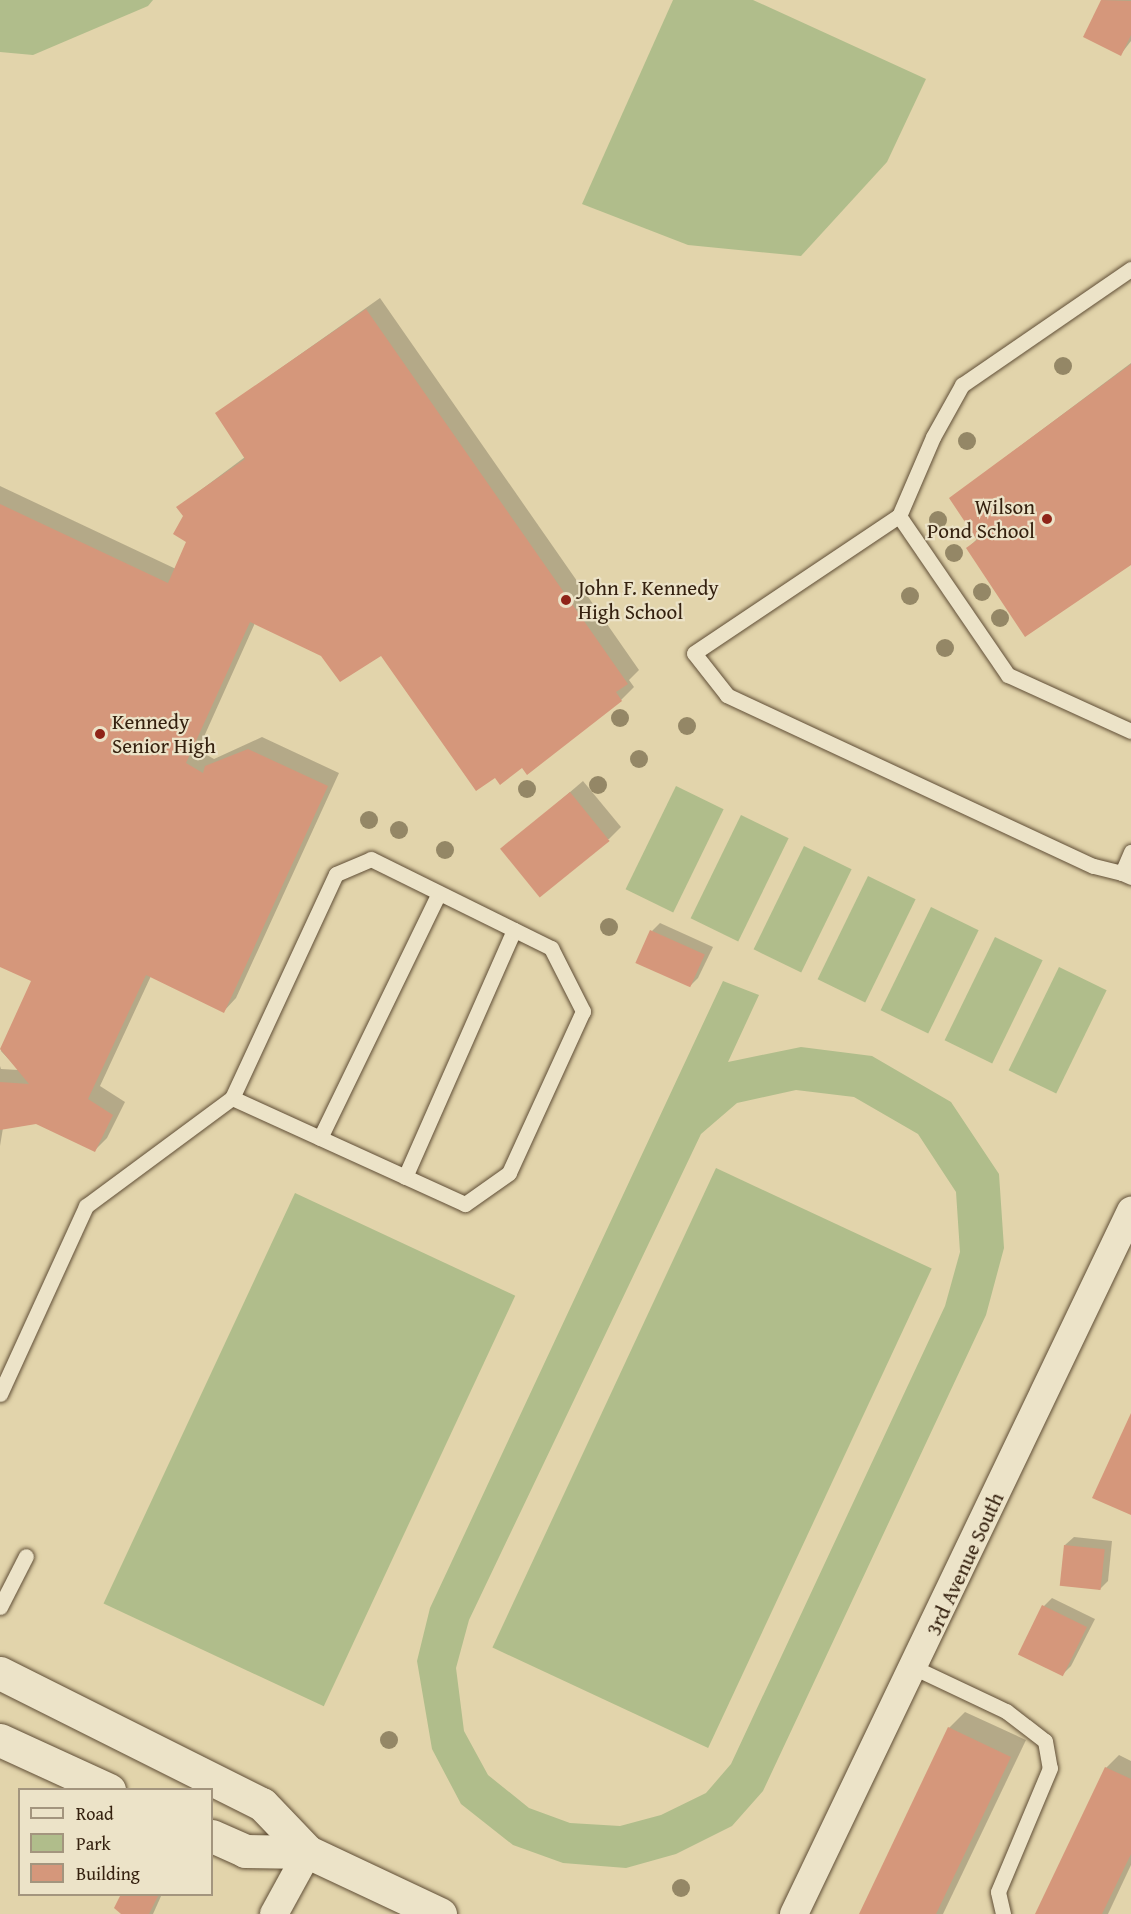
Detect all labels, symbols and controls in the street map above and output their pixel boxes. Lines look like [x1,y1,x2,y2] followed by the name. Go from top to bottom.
[927,494,1035,544] place label: Wilson Pond School
[1040,512,1054,526] marker: Wilson Pond School
[578,575,719,625] place label: John F. Kennedy High School
[559,593,573,607] marker: John F. Kennedy High School
[112,709,216,759] place label: Kennedy Senior High
[93,727,107,741] marker: Kennedy Senior High
[921,1488,1009,1640] street label: 3rd Avenue South
[18,1788,213,1896] legend
[76,1800,114,1827] text: Road
[76,1830,111,1857] text: Park
[76,1860,140,1887] text: Building

